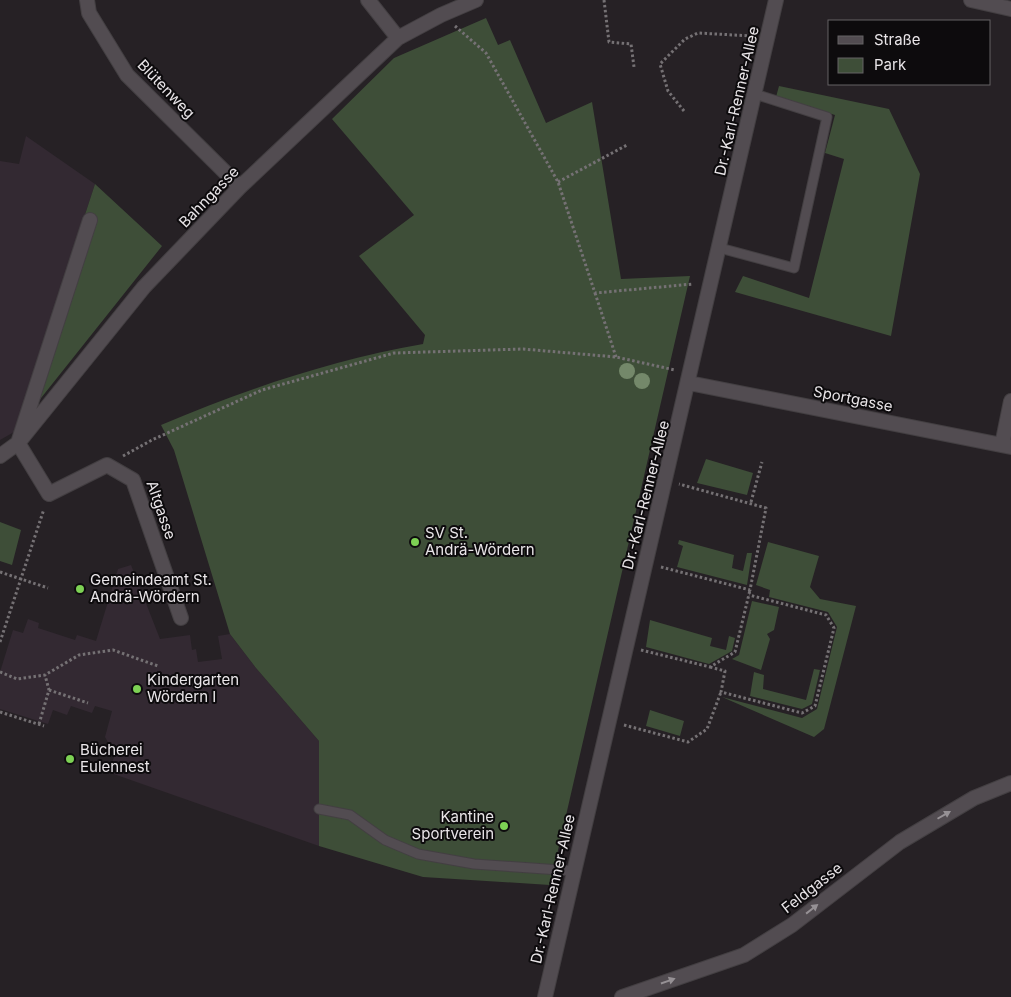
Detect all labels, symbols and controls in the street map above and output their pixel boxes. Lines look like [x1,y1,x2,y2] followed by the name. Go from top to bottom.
[828,20,991,85] legend
[710,24,763,178] street label: Dr.-Karl-Renner-Allee
[874,30,921,49] text: Straße
[134,55,199,122] street label: Blütenweg
[874,55,907,74] text: Park
[175,162,243,231] street label: Bahngasse
[812,381,894,416] street label: Sportgasse
[618,418,673,571] street label: Dr.-Karl-Renner-Allee
[143,478,180,542] street label: Altgasse
[425,523,535,559] place label: SV St. Andrä-Wördern
[409,536,421,548] marker: SV St. Andrä-Wördern
[90,570,212,606] place label: Gemeindeamt St. Andrä-Wördern
[74,583,86,595] marker: Gemeindeamt St. Andrä-Wördern
[147,670,239,706] place label: Kindergarten Wördern I
[131,683,143,695] marker: Kindergarten Wördern I
[80,740,150,776] place label: Bücherei Eulennest
[64,753,76,765] marker: Bücherei Eulennest
[412,807,494,843] place label: Kantine Sportverein
[938,811,951,820] one-way arrow
[526,812,579,966] street label: Dr.-Karl-Renner-Allee
[498,820,510,832] marker: Kantine Sportverein
[777,858,846,917] street label: Feldgasse
[805,904,818,915] one-way arrow
[661,977,676,985] one-way arrow

